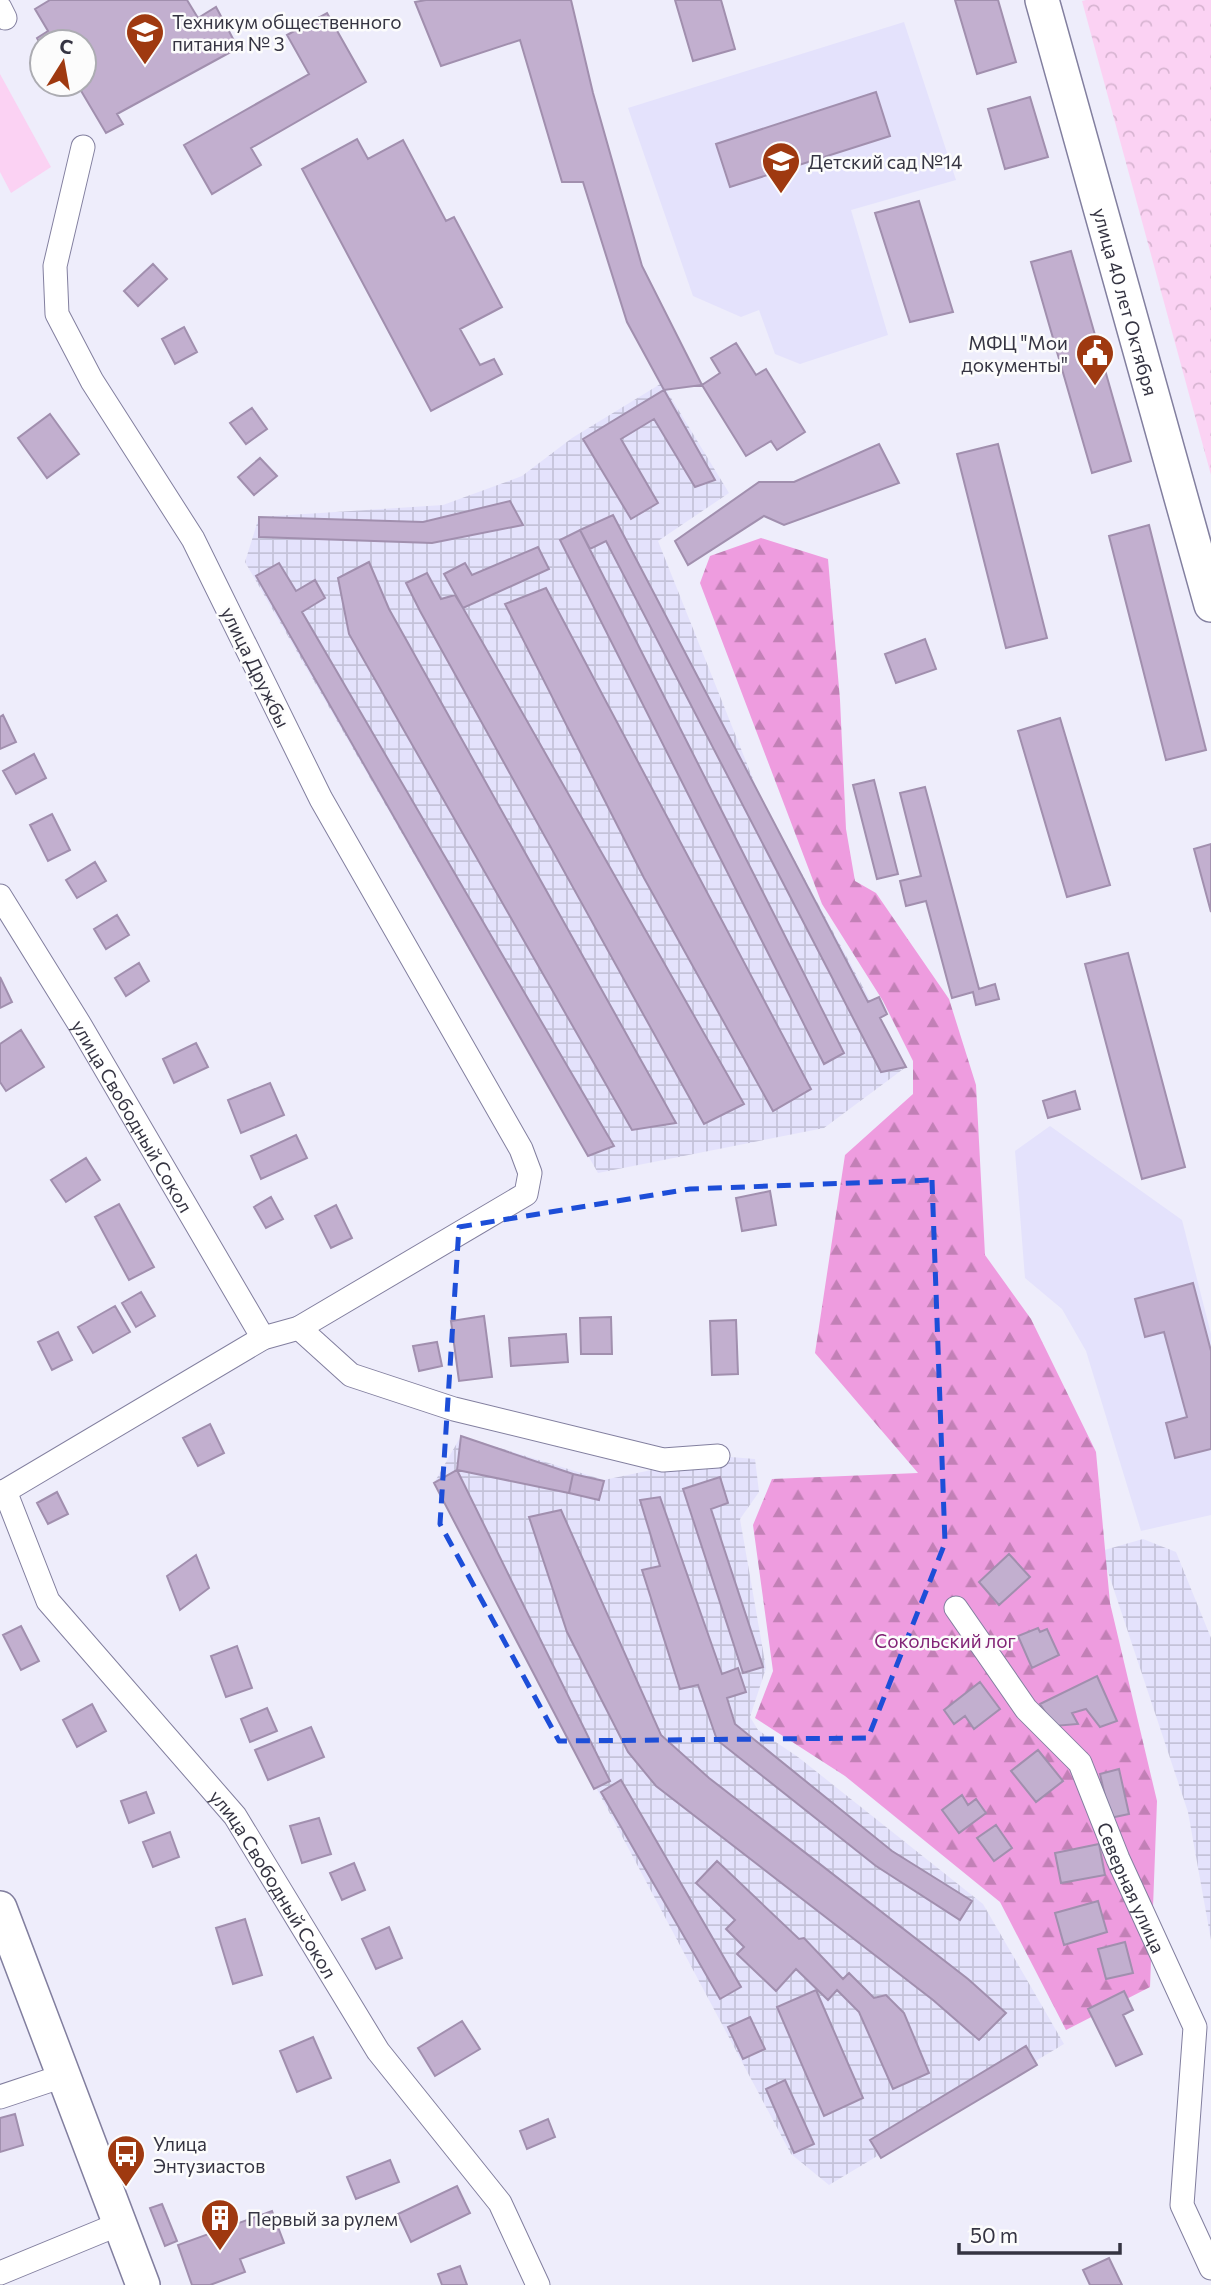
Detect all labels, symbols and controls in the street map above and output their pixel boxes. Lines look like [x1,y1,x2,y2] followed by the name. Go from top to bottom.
[172,10,402,55] place label: Техникум общественного питания № 3
[124,11,166,66] school or university icon: Техникум общественного питания № 3
[28,28,98,98] north arrow
[58,33,75,58] text: С
[760,140,802,195] school or university icon: Детский сад №14
[808,150,963,173] place label: Детский сад №14
[1089,205,1163,398] street label: улица 40 лет Октября
[962,331,1068,376] place label: МФЦ "Мои документы"
[1074,332,1116,387] public building icon: МФЦ "Мои документы"
[217,603,295,731] street label: улица Дружбы
[68,1015,198,1216] street label: улица Свободный Сокол
[874,1629,1016,1652] park label: Сокольский лог
[205,1784,342,1982] street label: улица Свободный Сокол
[1093,1819,1171,1956] street label: Северная улица
[153,2132,265,2177] place label: Улица Энтузиастов
[105,2133,147,2188] bus stop icon: Улица Энтузиастов
[199,2197,241,2252] building icon: Первый за рулем
[247,2207,398,2230] place label: Первый за рулем
[959,2212,1120,2256] scale bar
[970,2222,1018,2247] text: 50 m

